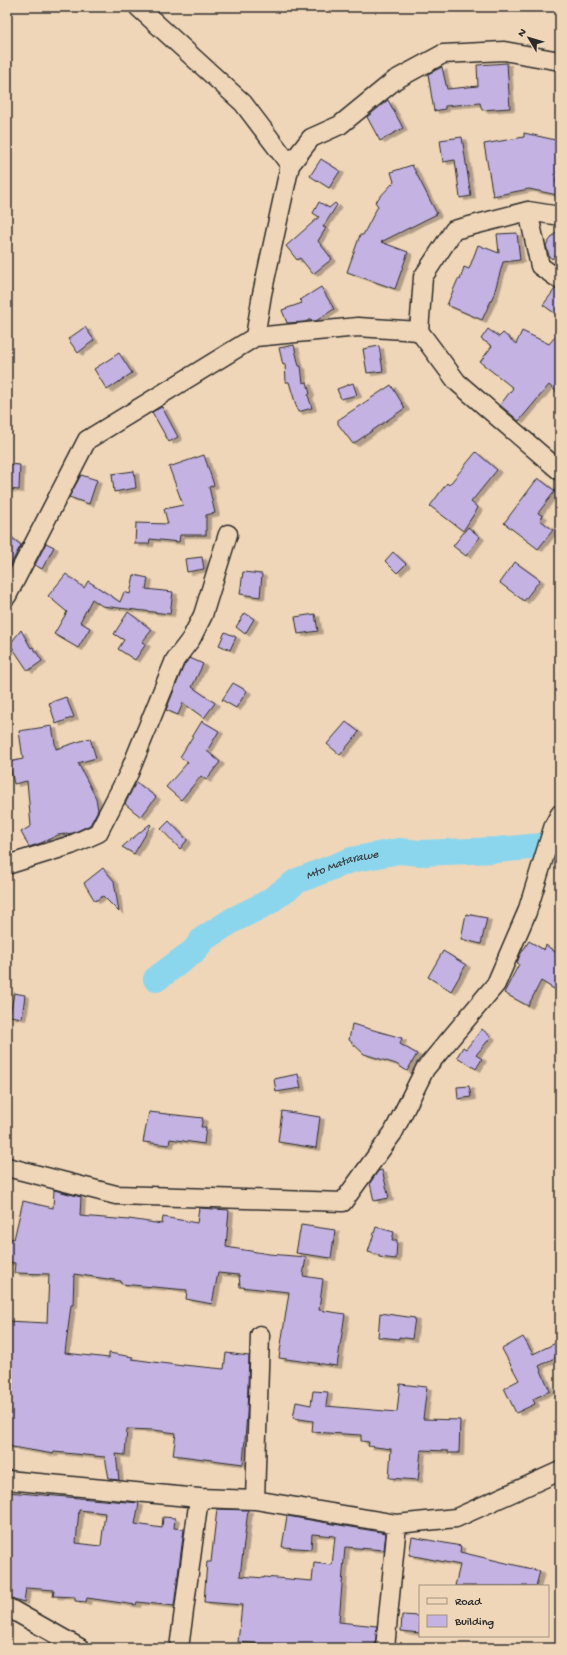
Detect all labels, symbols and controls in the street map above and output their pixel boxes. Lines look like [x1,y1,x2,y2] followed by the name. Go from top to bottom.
[509,18,549,58] north arrow
[516,27,530,40] text: N
[304,848,380,884] water label: Mto Matarawe
[419,1585,549,1637] legend
[455,1596,482,1610] text: Road
[454,1616,494,1630] text: Building

